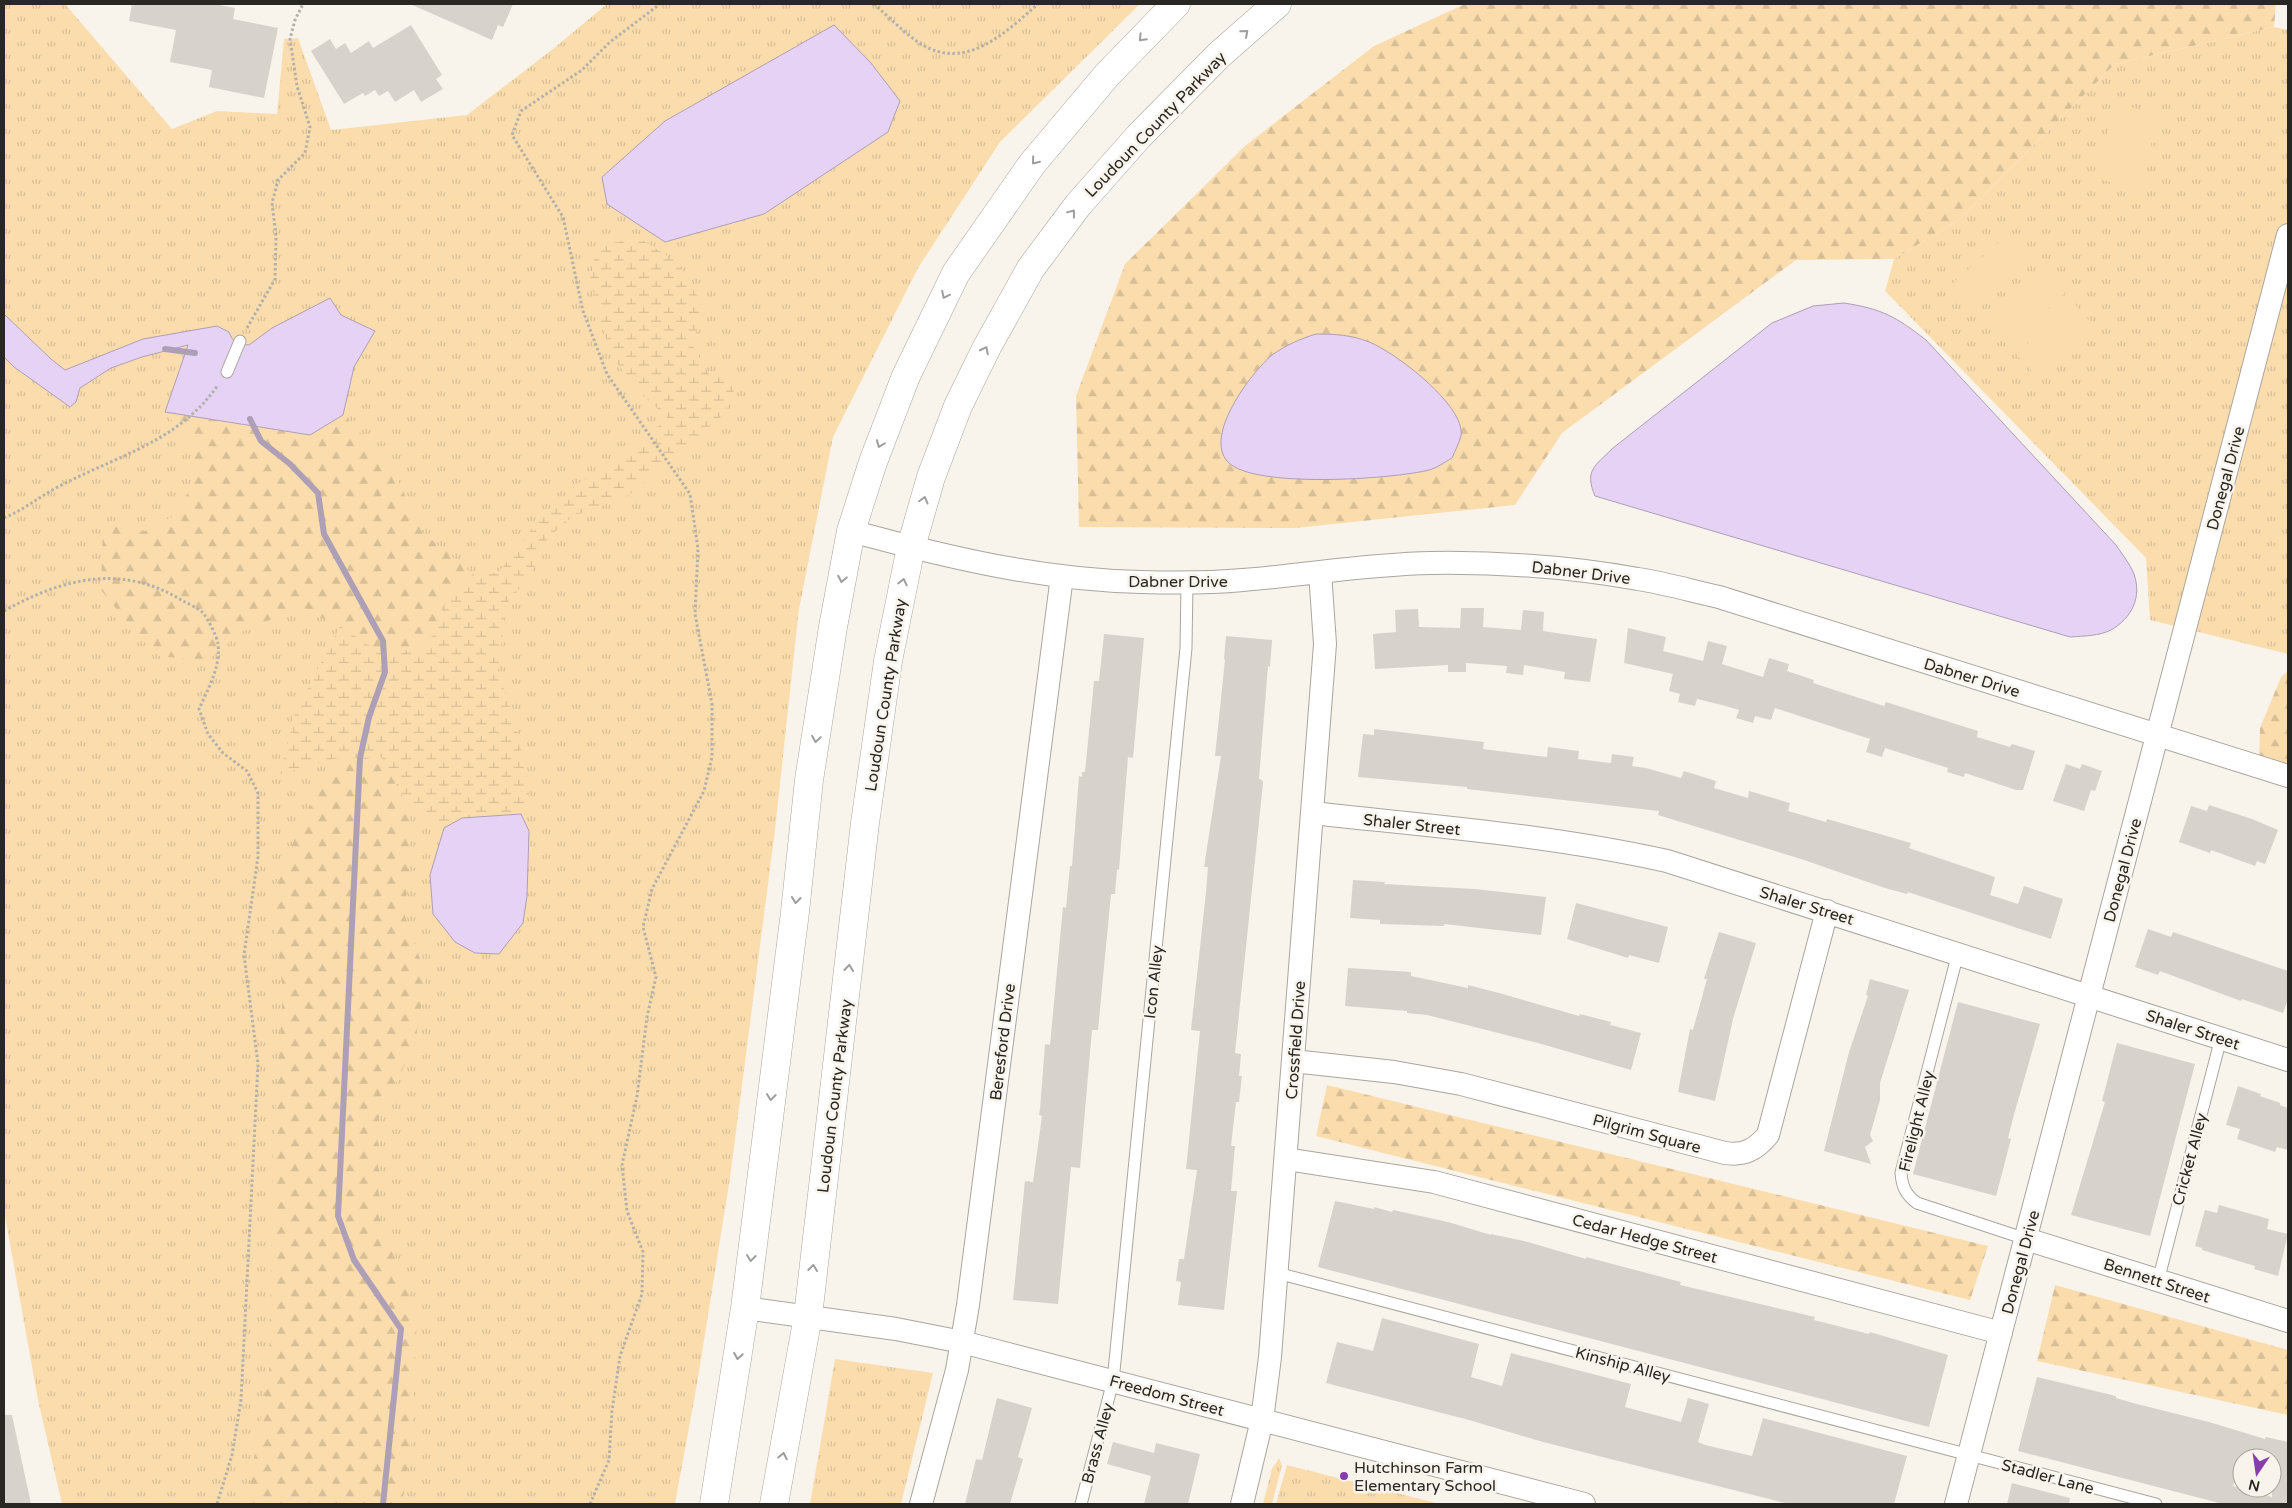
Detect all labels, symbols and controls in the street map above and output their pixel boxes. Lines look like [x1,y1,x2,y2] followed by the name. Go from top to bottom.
[1239,29,1248,38] one-way arrow
[1139,33,1148,42] one-way arrow
[1081,47,1231,202] street label: Loudoun County Parkway
[1032,155,1041,164] one-way arrow
[1066,209,1075,219] one-way arrow
[941,290,951,299] one-way arrow
[979,346,989,355] one-way arrow
[2202,424,2249,532] street label: Donegal Drive
[876,439,886,448] one-way arrow
[919,497,929,505] one-way arrow
[1530,557,1631,589] street label: Dabner Drive
[1128,572,1228,592] street label: Dabner Drive
[837,574,848,583] one-way arrow
[897,577,908,586] one-way arrow
[861,597,911,793] street label: Loudoun County Parkway
[1921,654,2022,702] street label: Dabner Drive
[811,735,821,743] one-way arrow
[1362,810,1461,840] street label: Shaler Street
[2099,816,2146,924] street label: Donegal Drive
[1757,882,1856,930] street label: Shaler Street
[791,897,802,905] one-way arrow
[1140,944,1168,1020] street label: Icon Alley
[843,963,854,971] one-way arrow
[1282,980,1310,1100] street label: Crossfield Drive
[986,983,1020,1102] street label: Beresford Drive
[813,998,857,1194] street label: Loudoun County Parkway
[2143,1005,2242,1055] street label: Shaler Street
[1895,1068,1939,1174] street label: Firelight Alley
[766,1092,776,1101] one-way arrow
[1590,1110,1703,1158] street label: Pilgrim Square
[2168,1110,2212,1208] street label: Cricket Alley
[1997,1208,2044,1316] street label: Donegal Drive
[1570,1210,1719,1268] street label: Cedar Hedge Street
[746,1254,757,1262] one-way arrow
[2101,1254,2212,1308] street label: Bennett Street
[808,1264,818,1272] one-way arrow
[1573,1343,1673,1387] street label: Kinship Alley
[733,1352,743,1360] one-way arrow
[1107,1371,1226,1421] street label: Freedom Street
[1078,1400,1118,1486] street label: Brass Alley
[2232,1448,2282,1498] north arrow
[778,1452,788,1461] one-way arrow
[1999,1455,2096,1499] street label: Stadler Lane
[1354,1458,1496,1496] place label: Hutchinson Farm Elementary School
[1338,1470,1350,1482] marker: Hutchinson Farm Elementary School
[2247,1476,2262,1495] text: N

